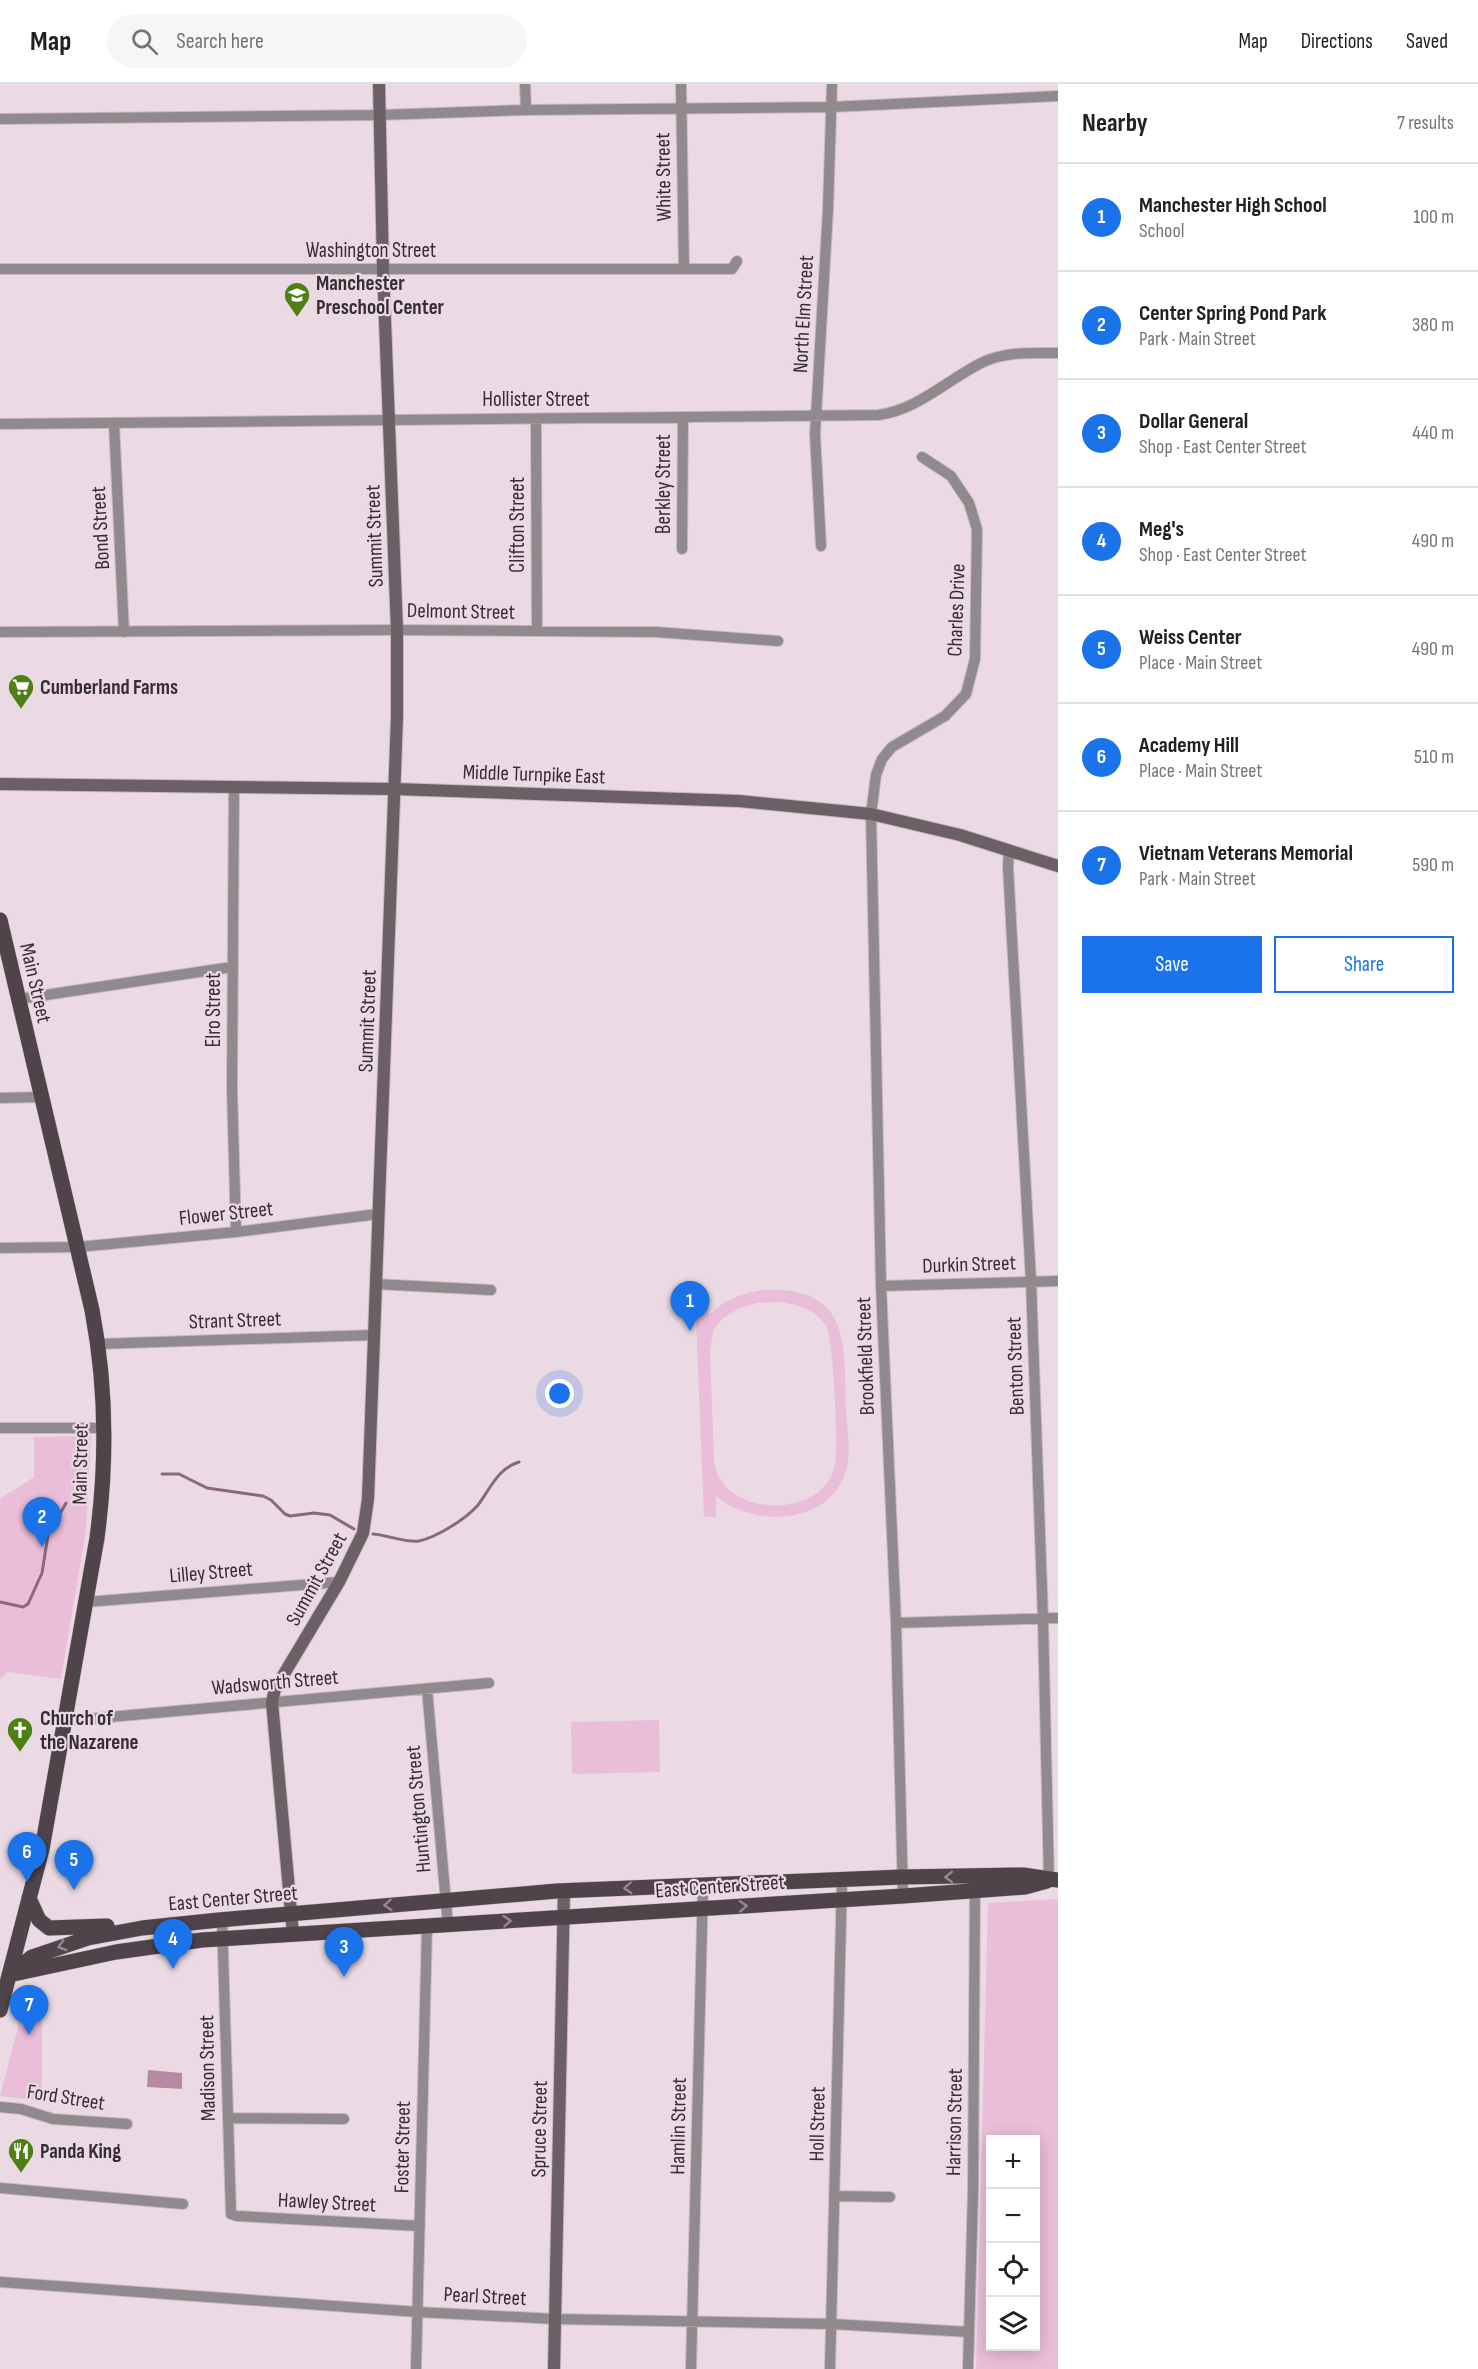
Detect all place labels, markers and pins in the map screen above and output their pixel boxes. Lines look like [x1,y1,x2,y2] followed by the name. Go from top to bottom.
[316,271,445,320] place label: Manchester Preschool Center
[282,280,312,318] school or university icon: Manchester Preschool Center
[6,672,36,710] supermarket icon: Cumberland Farms
[40,675,178,700] place label: Cumberland Farms
[670,1282,710,1331] pin: 1
[22,1498,62,1547] pin: 2
[40,1706,139,1755] place label: Church of the Nazarene
[5,1715,35,1753] church icon: Church of the Nazarene
[8,1832,46,1882] pin: 6
[54,1840,94,1890] pin: 5
[154,1920,192,1969] pin: 4
[324,1928,364,1977] pin: 3
[9,1986,48,2035] pin: 7
[6,2136,36,2174] restaurant icon: Panda King
[40,2139,121,2164] place label: Panda King

